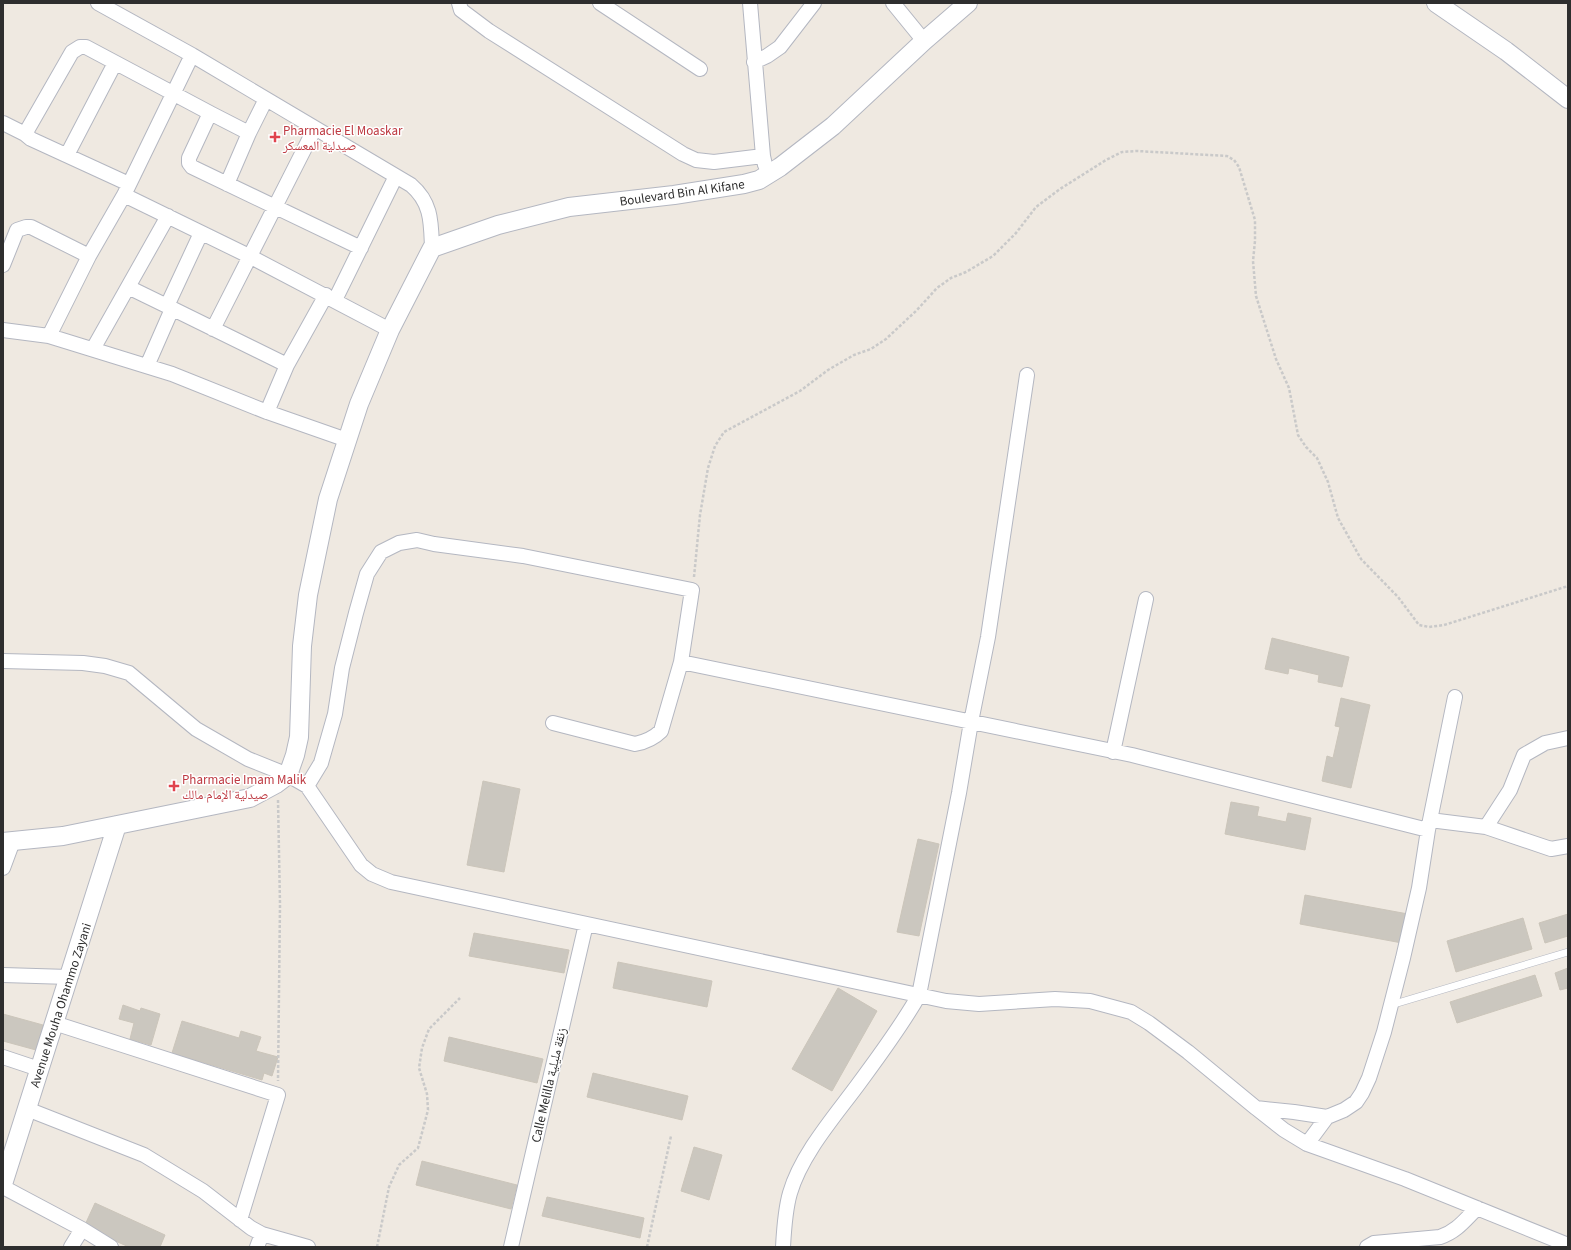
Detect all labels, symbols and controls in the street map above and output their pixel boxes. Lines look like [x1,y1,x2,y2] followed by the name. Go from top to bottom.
[282,122,403,155] place label: Pharmacie El Moaskar صيدلية المعسكر
[270,132,280,142] marker: Pharmacie El Moaskar صيدلية المعسكر
[618,175,746,211] street label: Boulevard Bin Al Kifane
[182,771,307,804] place label: Pharmacie Imam Malik صيدلية الإمام مالك
[169,781,179,791] marker: Pharmacie Imam Malik صيدلية الإمام مالك
[26,921,96,1090] street label: Avenue Mouha Ohammo Zayani
[527,1026,571,1144] street label: Calle Melilla زنقة مليلية

